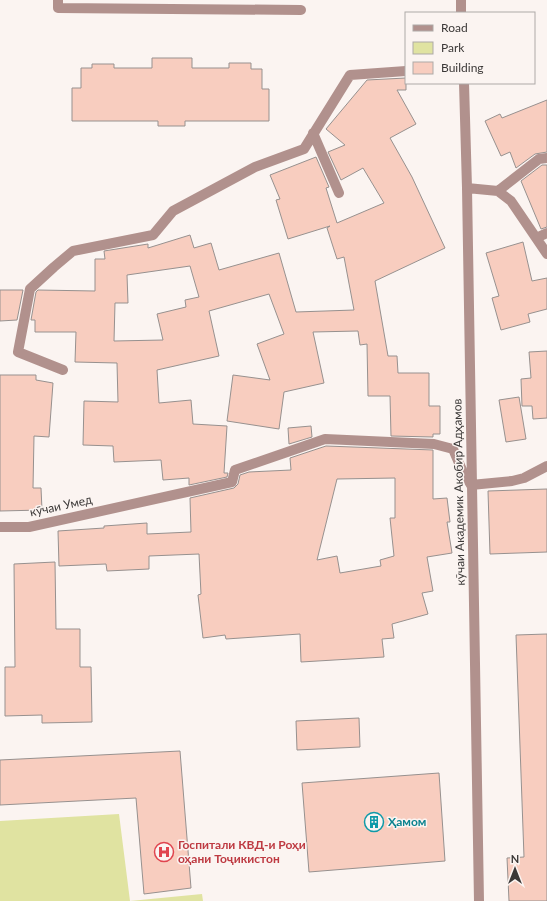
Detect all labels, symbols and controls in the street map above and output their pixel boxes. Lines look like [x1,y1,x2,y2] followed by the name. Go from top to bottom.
[405,12,535,84] legend
[441,20,468,35] text: Road
[441,40,465,55] text: Park
[441,60,484,75] text: Building
[449,398,468,586] street label: кӯчаи Академик Акобир Адҳамов
[28,491,94,519] street label: кӯчаи Умед
[363,811,385,833] building icon: Ҳамом
[388,814,426,829] place label: Ҳамом
[178,837,306,866] place label: Госпитали КВД-и Роҳи оҳани Тоҷикистон
[153,841,175,863] hospital icon: Госпитали КВД-и Роҳи оҳани Тоҷикистон
[495,849,535,889] north arrow
[511,852,519,865] text: N

